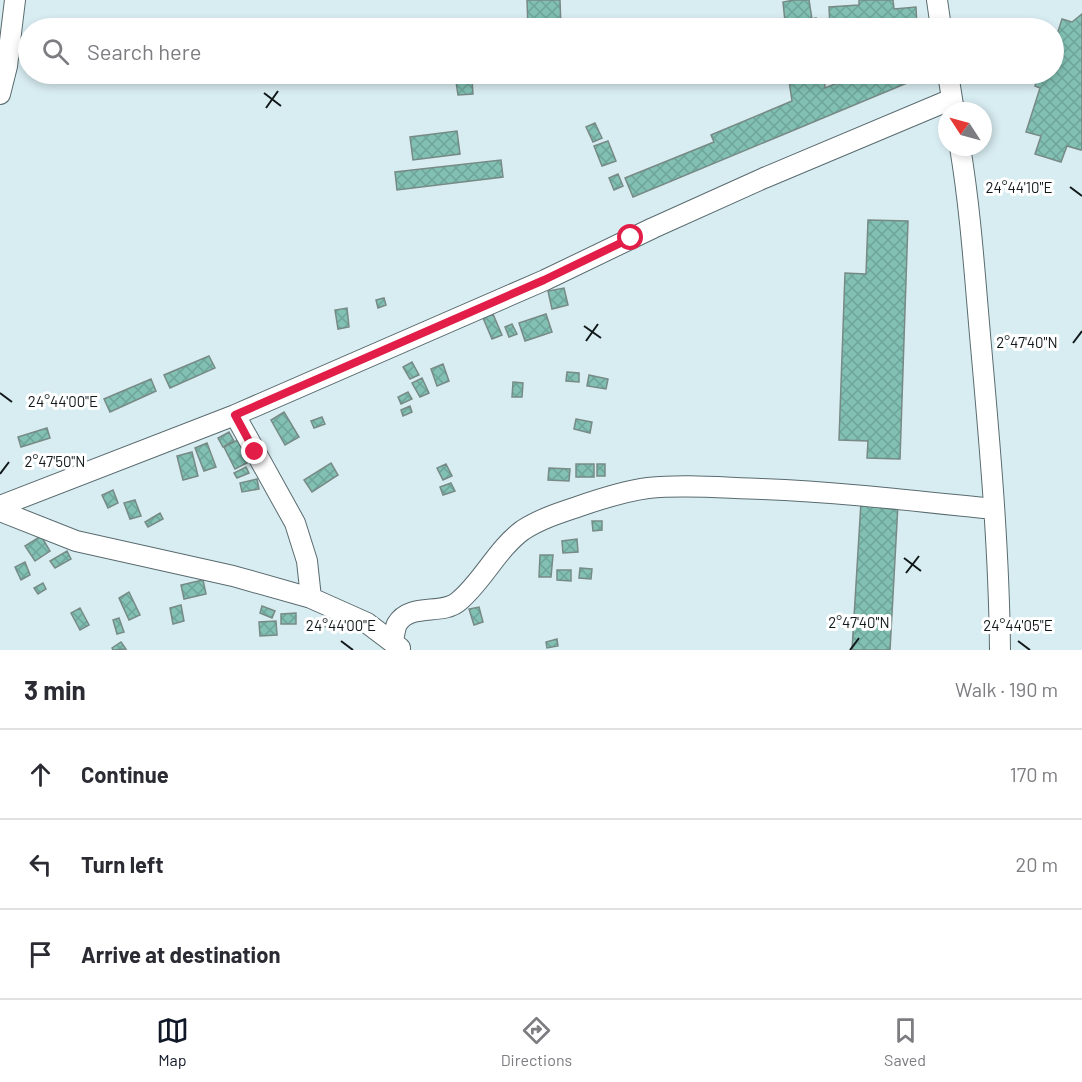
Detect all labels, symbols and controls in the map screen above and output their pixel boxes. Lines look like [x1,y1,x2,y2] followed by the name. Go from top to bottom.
[18,18,1064,84] search box
[39,35,72,68] icon: search
[87,38,201,64] text: Search here
[938,102,992,156] north arrow
[985,178,1053,196] text: 24°44'10"E
[617,224,643,250] route start
[996,333,1058,351] text: 2°47'40"N
[28,392,98,410] text: 24°44'00"E
[241,438,267,464] route end
[25,452,85,470] text: 2°47'50"N
[828,613,890,631] text: 2°47'40"N
[306,616,376,634] text: 24°44'00"E
[983,616,1053,634] text: 24°44'05"E
[24,674,86,705] text: 3 min
[955,677,1058,701] text: Walk · 190 m
[24,758,57,791] icon: ahead
[81,761,169,787] text: Continue
[1010,762,1058,786] text: 170 m
[24,848,57,881] icon: left
[81,851,164,877] text: Turn left
[1015,852,1058,876] text: 20 m
[24,938,57,971] icon: arrive
[81,941,280,967] text: Arrive at destination
[156,1014,189,1069] tab: Map
[501,1014,572,1069] tab: Directions
[884,1014,926,1069] tab: Saved

